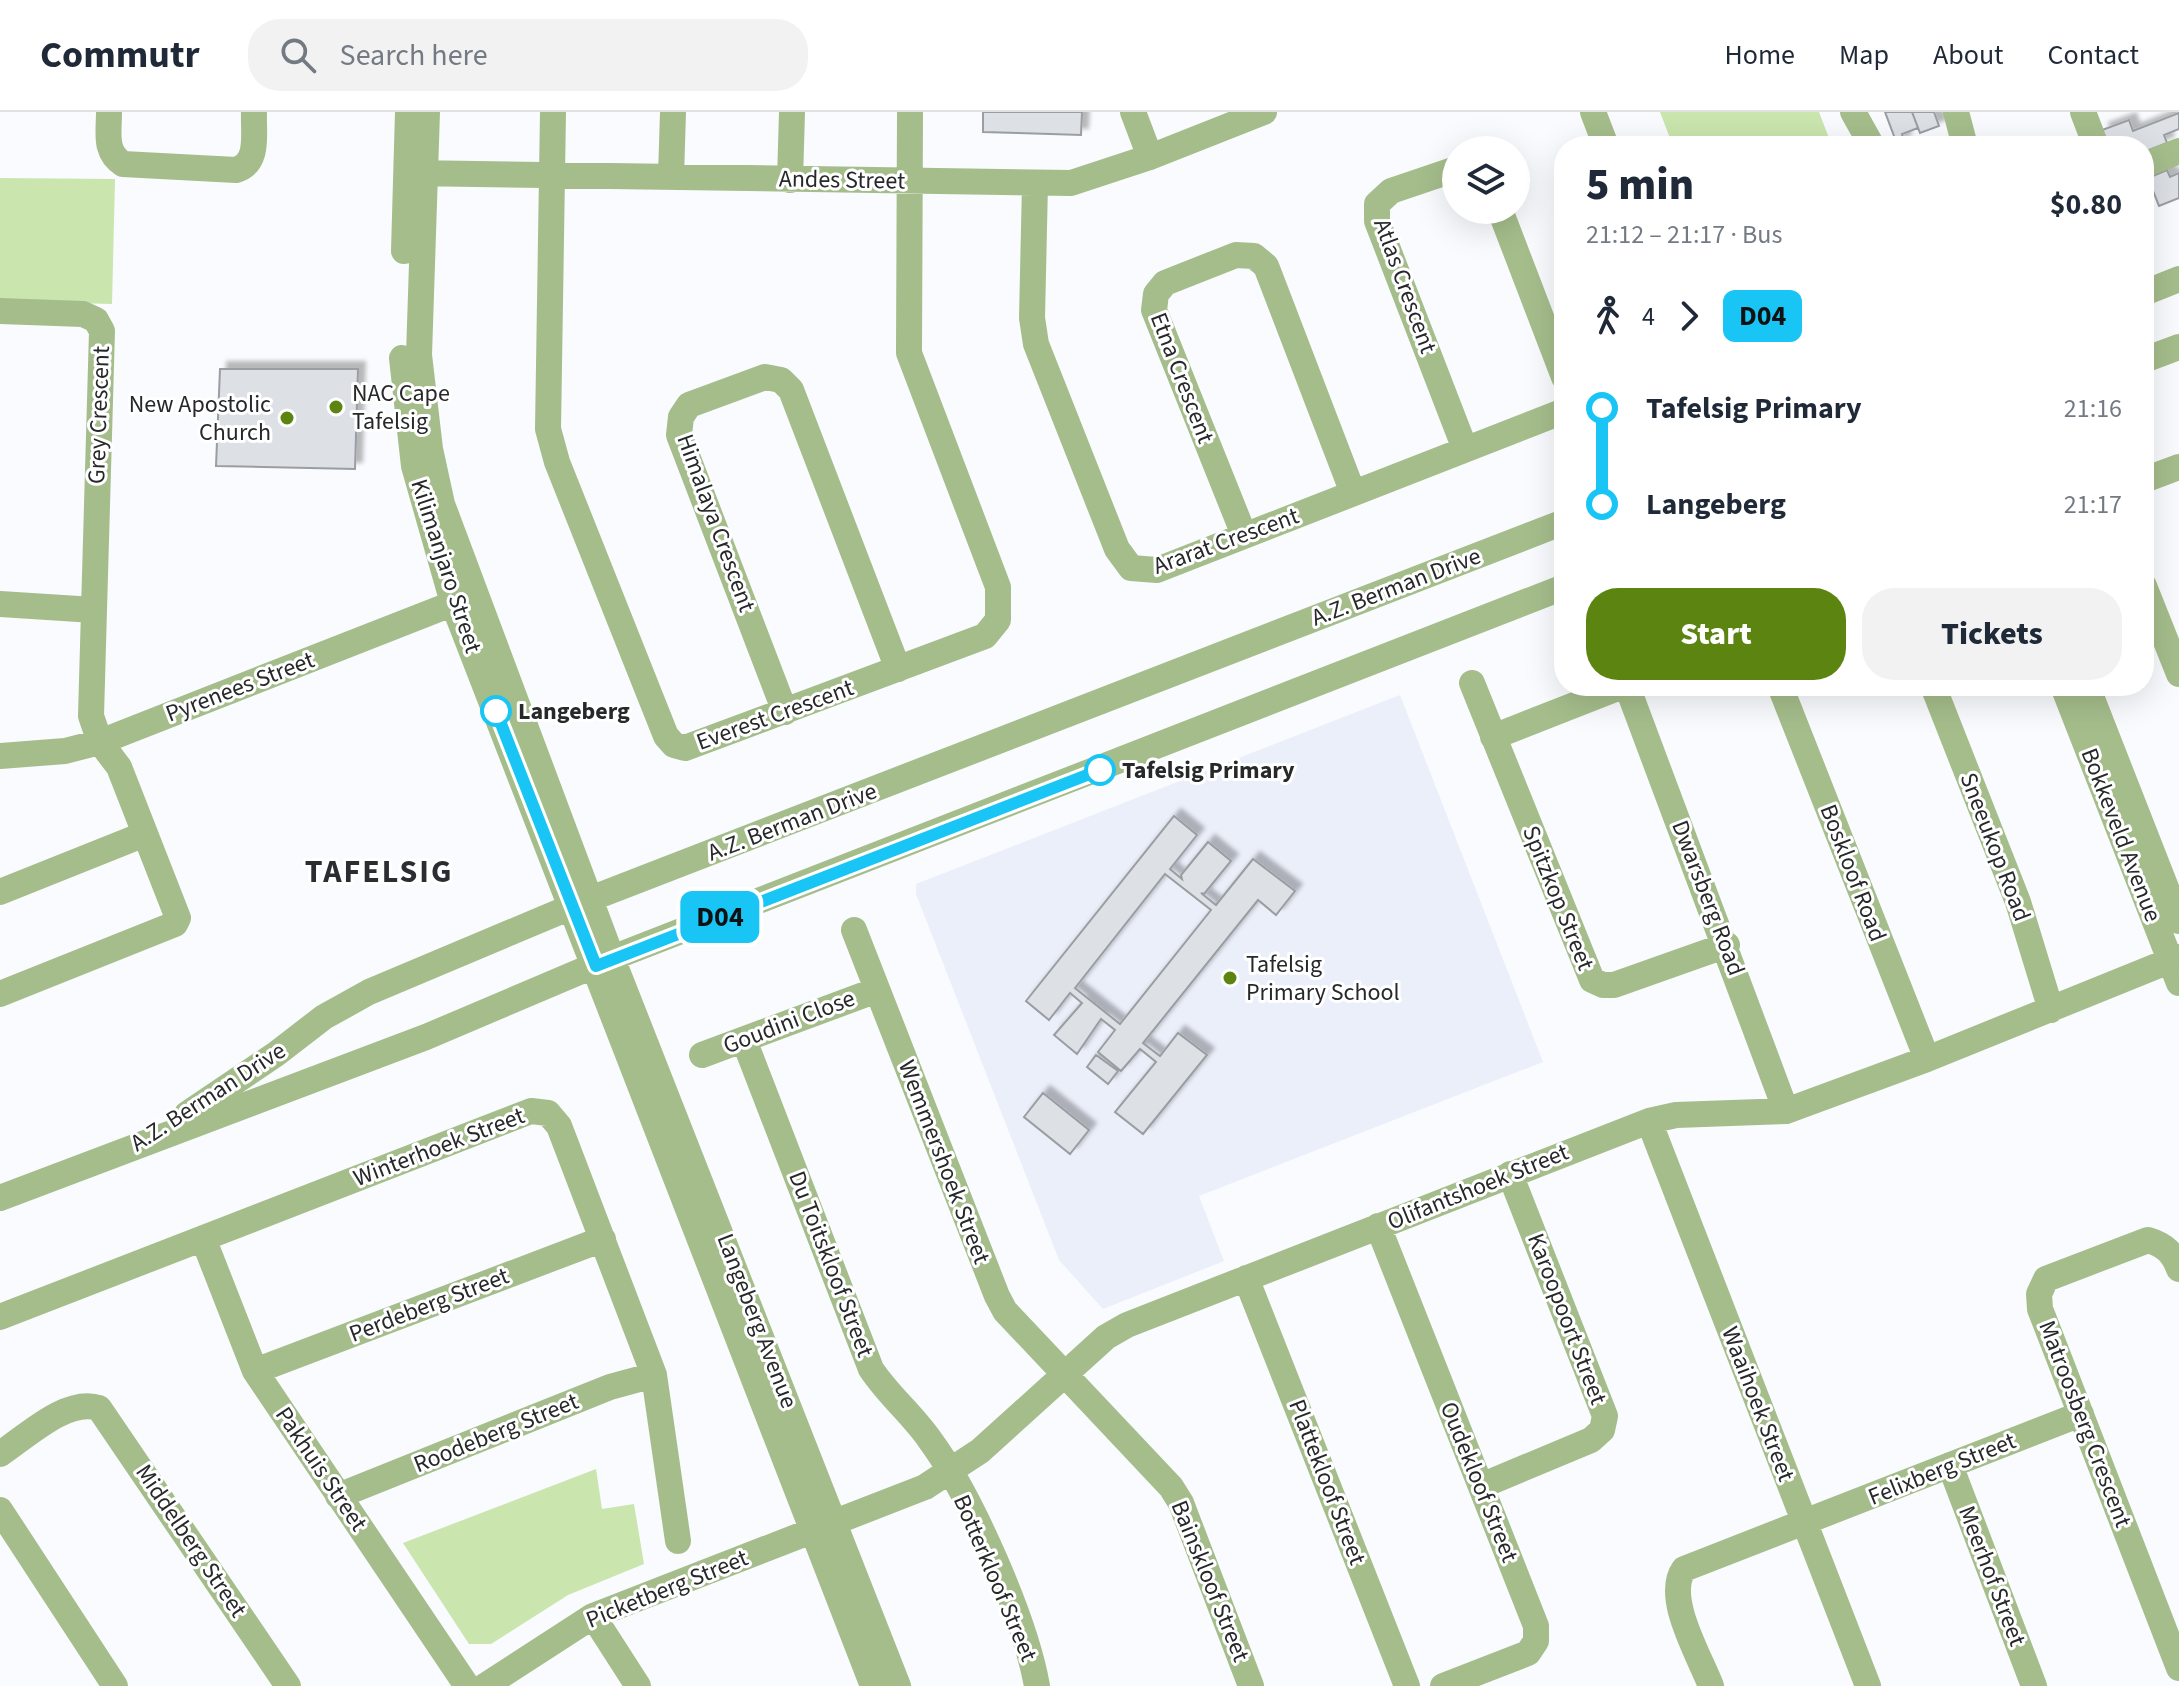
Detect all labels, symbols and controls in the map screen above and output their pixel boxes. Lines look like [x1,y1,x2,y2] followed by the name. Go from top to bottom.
[248,19,808,91] search box
[40,28,200,82] text: Commutr
[276,33,320,77] icon: search
[340,34,488,77] text: Search here
[1724,35,1795,75] text: Home
[1839,35,1889,75] text: Map
[1933,35,2004,75] text: About
[2048,35,2139,75] text: Contact
[1442,136,1530,224] map controls
[1442,136,1530,224] button: layers
[1586,154,1694,217] text: 5 min
[779,161,905,199] street label: Andes Street
[2050,183,2122,226] text: $0.80
[1364,214,1446,358] street label: Atlas Crescent
[1586,216,1782,253] text: 21:12 – 21:17 · Bus
[1586,294,1630,338] icon: walk
[1667,294,1711,338] icon: forward
[1739,296,1786,336] text: D04
[1642,298,1655,335] text: 4
[1141,308,1223,448] street label: Etna Crescent
[79,345,119,485] street label: Grey Crescent
[352,376,450,439] place label: NAC Cape Tafelsig
[129,387,271,450] place label: New Apostolic Church
[1646,387,1862,430] text: Tafelsig Primary
[2064,390,2122,427] text: 21:16
[327,398,345,416] marker: NAC Cape Tafelsig
[278,409,296,427] marker: New Apostolic Church
[668,429,764,617] street label: Himalaya Crescent
[401,475,491,657] street label: Kilimanjaro Street
[1646,483,1786,526] text: Langeberg
[2064,486,2122,523] text: 21:17
[1148,498,1304,584] street label: Ararat Crescent
[1306,539,1486,635] street label: A.Z. Berman Drive
[1586,588,1846,680] button: Start
[1862,588,2122,680] button: Tickets
[161,643,319,731] street label: Pyrenees Street
[691,670,859,760] street label: Everest Crescent
[518,694,630,729] place label: Langeberg
[481,696,511,726] marker: Langeberg
[2072,743,2170,927] street label: Bokkeveld Avenue
[1122,753,1295,788] place label: Tafelsig Primary
[1085,755,1115,785] marker: Tafelsig Primary
[1951,767,2039,927] street label: Sneeukop Road
[702,774,882,870] street label: A.Z. Berman Drive
[1811,799,1895,947] street label: Boskloof Road
[1662,815,1754,981] street label: Dwarsberg Road
[1513,820,1603,976] street label: Spitzkop Street
[305,849,453,895] district label: TAFELSIG
[674,891,766,943] line badge: D04
[696,897,744,937] text: D04
[1246,947,1400,1010] place label: Tafelsig Primary School
[1221,969,1239,987] marker: Tafelsig Primary School
[718,981,860,1063] street label: Goudini Close
[123,1034,293,1160] street label: A.Z. Berman Drive
[889,1055,999,1269] street label: Wemmershoek Street
[348,1098,530,1196] street label: Winterhoek Street
[1382,1135,1574,1239] street label: Olifantshoek Street
[779,1166,883,1362] street label: Du Toitskloof Street
[1518,1228,1616,1410] street label: Karoopoort Street
[708,1229,806,1413] street label: Langeberg Avenue
[344,1258,514,1352] street label: Perdeberg Street
[2029,1316,2141,1532] street label: Matroosberg Crescent
[1712,1321,1804,1487] street label: Waaihoek Street
[408,1384,584,1482] street label: Roodeberg Street
[1279,1394,1375,1570] street label: Plattekloof Street
[1431,1397,1527,1567] street label: Oudekloof Street
[266,1400,376,1538] street label: Pakhuis Street
[1863,1423,2021,1515] street label: Felixberg Street
[127,1457,255,1625] street label: Middelberg Street
[944,1489,1046,1667] street label: Botterkloof Street
[1162,1495,1258,1667] street label: Bainskloof Street
[1949,1501,2035,1651] street label: Meerhof Street
[581,1541,753,1637] street label: Picketberg Street

